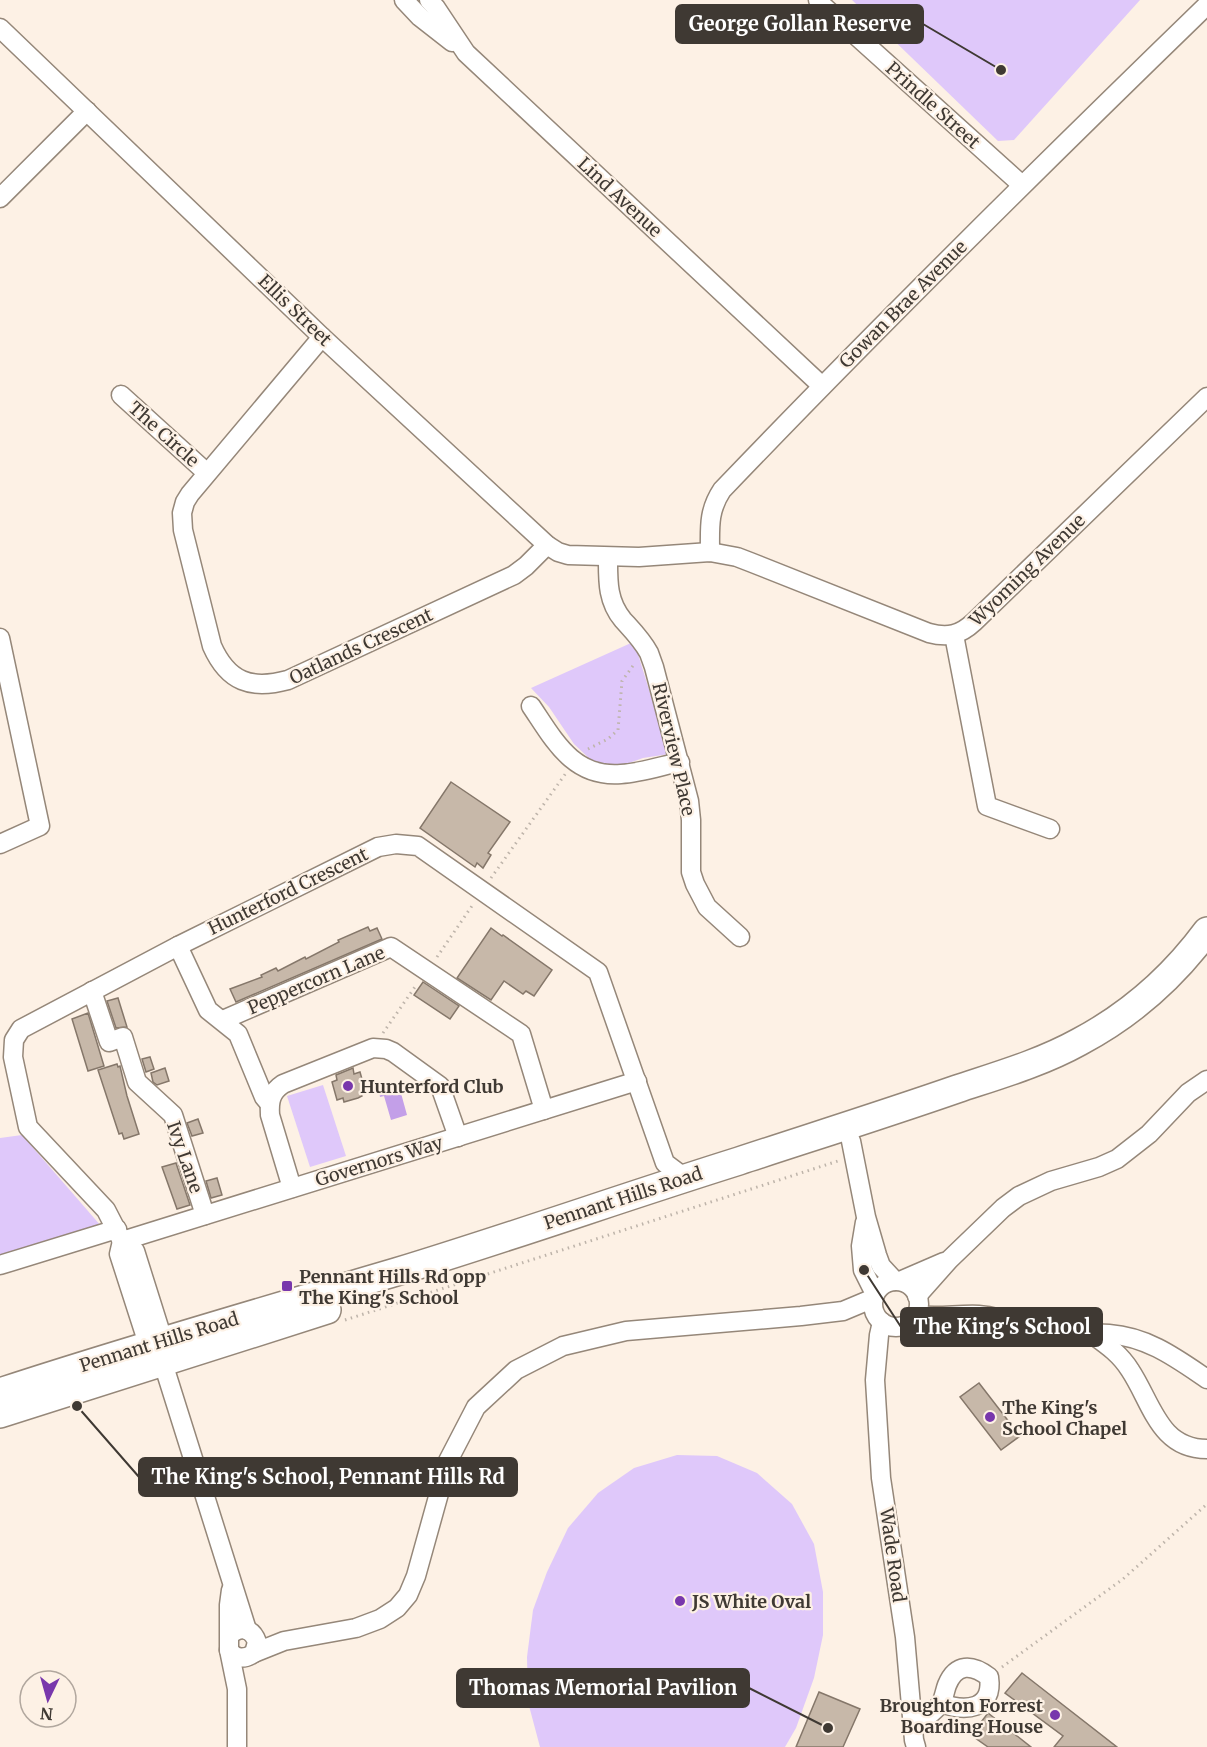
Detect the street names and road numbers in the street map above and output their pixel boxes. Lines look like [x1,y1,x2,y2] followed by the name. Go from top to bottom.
[881,57,985,153] street label: Prindle Street
[573,152,667,242] street label: Lind Avenue
[834,235,972,373] street label: Gowan Brae Avenue
[253,269,337,351] street label: Ellis Street
[124,396,204,472] street label: The Circle
[964,509,1090,632] street label: Wyoming Avenue
[286,603,436,689] street label: Oatlands Crescent
[647,680,701,818] street label: Riverview Place
[204,842,372,940] street label: Hunterford Crescent
[244,941,388,1019] street label: Peppercorn Lane
[162,1118,208,1196] street label: Ivy Lane
[313,1131,446,1191] street label: Governors Way
[541,1161,705,1234] street label: Pennant Hills Road
[77,1307,241,1377] street label: Pennant Hills Road
[875,1505,911,1604] street label: Wade Road

